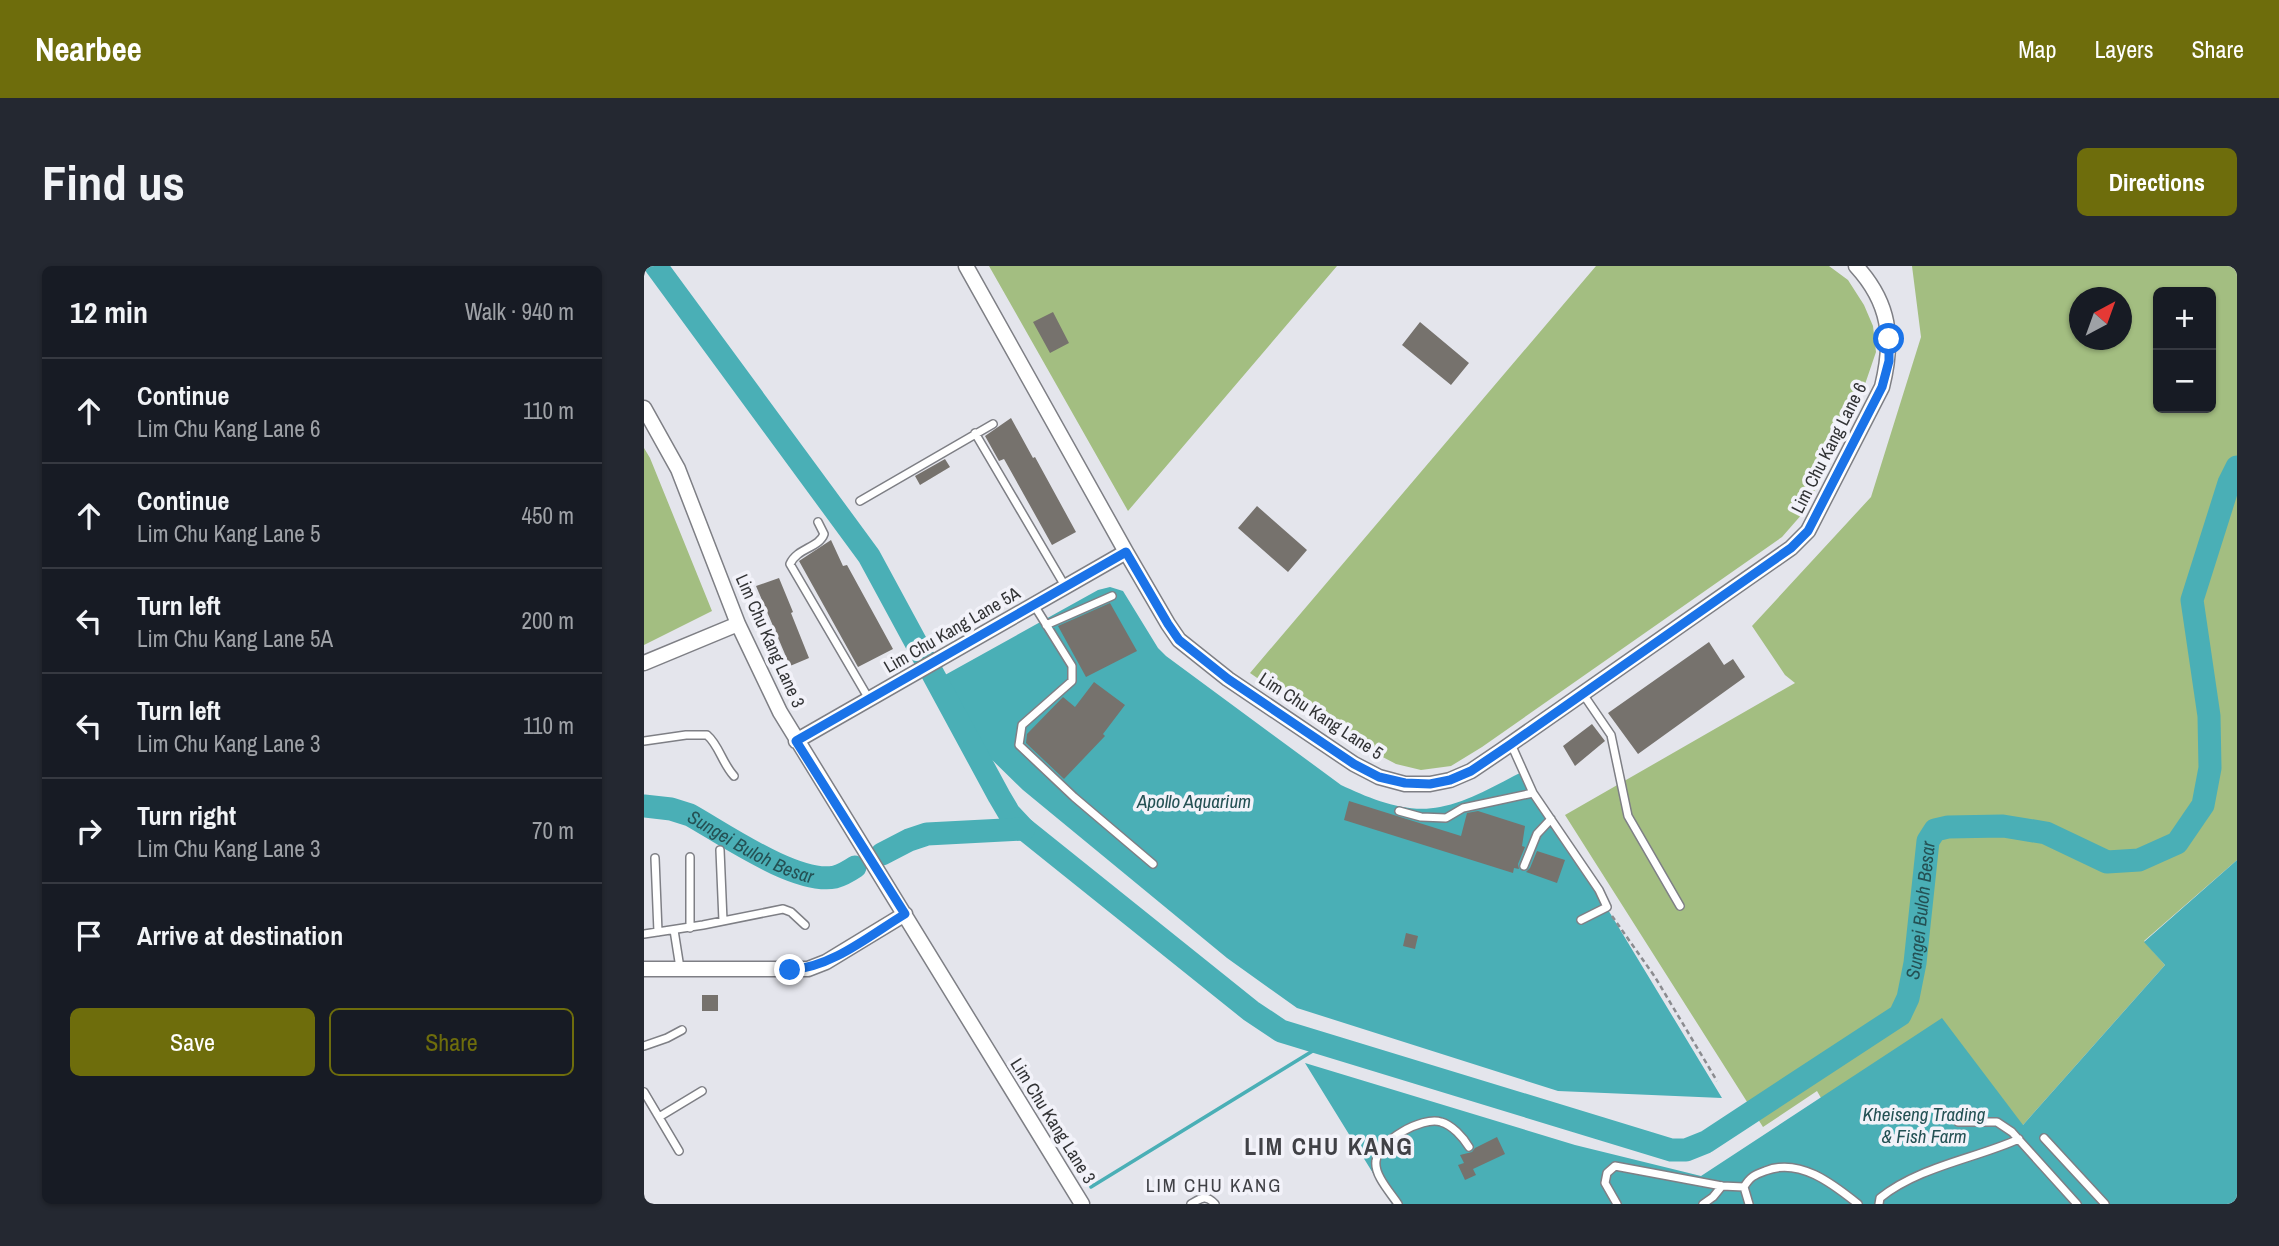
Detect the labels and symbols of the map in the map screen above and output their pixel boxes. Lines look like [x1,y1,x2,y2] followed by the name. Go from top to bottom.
[2069,287,2132,350] north arrow
[1873,323,1904,354] route start
[1785,378,1872,517] street label: Lim Chu Kang Lane 6
[730,570,811,711] street label: Lim Chu Kang Lane 3
[879,580,1025,679] street label: Lim Chu Kang Lane 5A
[1254,666,1388,765] street label: Lim Chu Kang Lane 5
[1136,788,1251,814] water label: Apollo Aquarium
[683,803,817,889] water label: Sungei Buloh Besar
[1899,839,1941,982] water label: Sungei Buloh Besar
[774,954,805,985] route end
[1005,1053,1102,1188] street label: Lim Chu Kang Lane 3
[1863,1101,1986,1149] water label: Kheiseng Trading & Fish Farm
[1244,1130,1414,1162] district label: LIM CHU KANG
[1146,1172,1282,1198] district label: LIM CHU KANG

